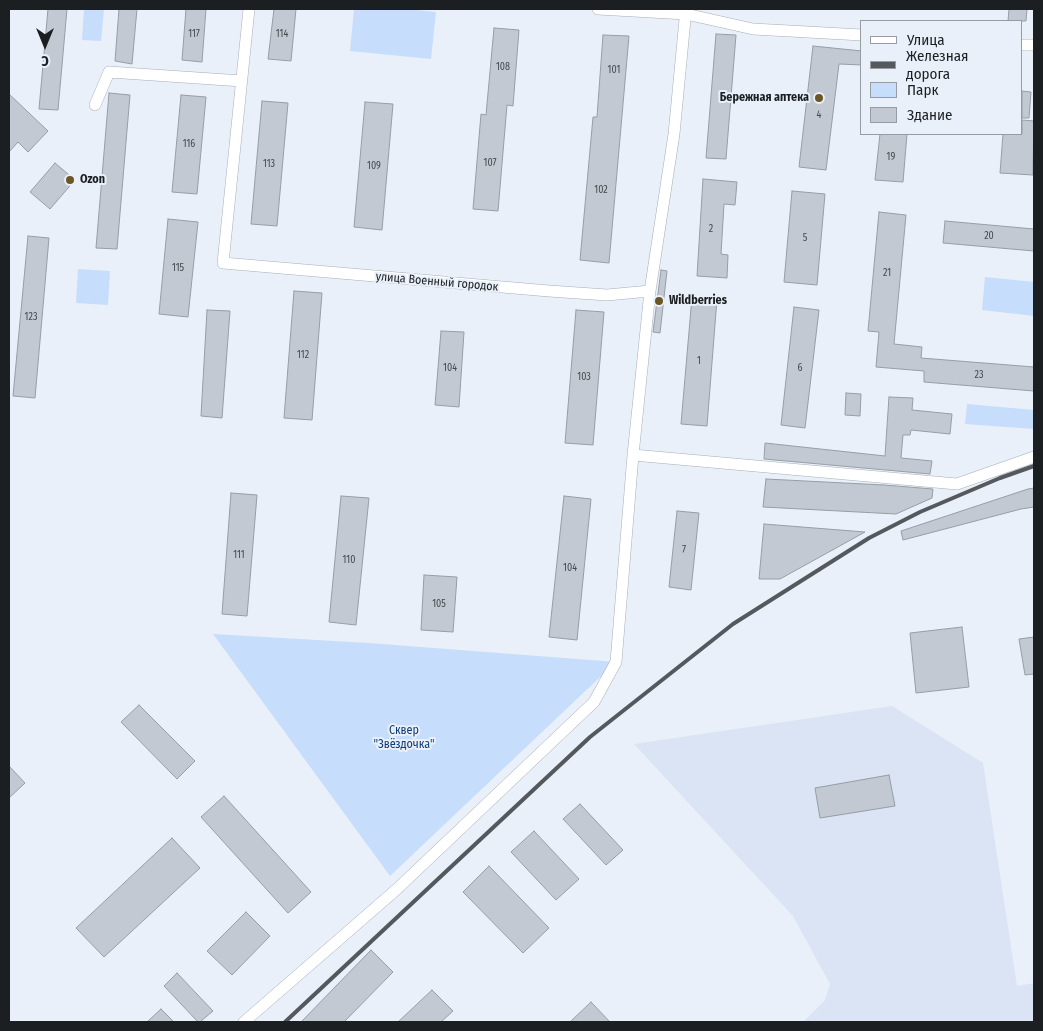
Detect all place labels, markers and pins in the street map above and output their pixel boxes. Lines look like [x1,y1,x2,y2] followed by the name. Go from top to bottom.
[720,91,809,105] place label: Бережная аптека
[813,92,825,104] marker: Бережная аптека
[80,173,105,187] place label: Ozon
[64,174,76,186] marker: Ozon
[669,294,727,308] place label: Wildberries
[653,295,665,307] marker: Wildberries

